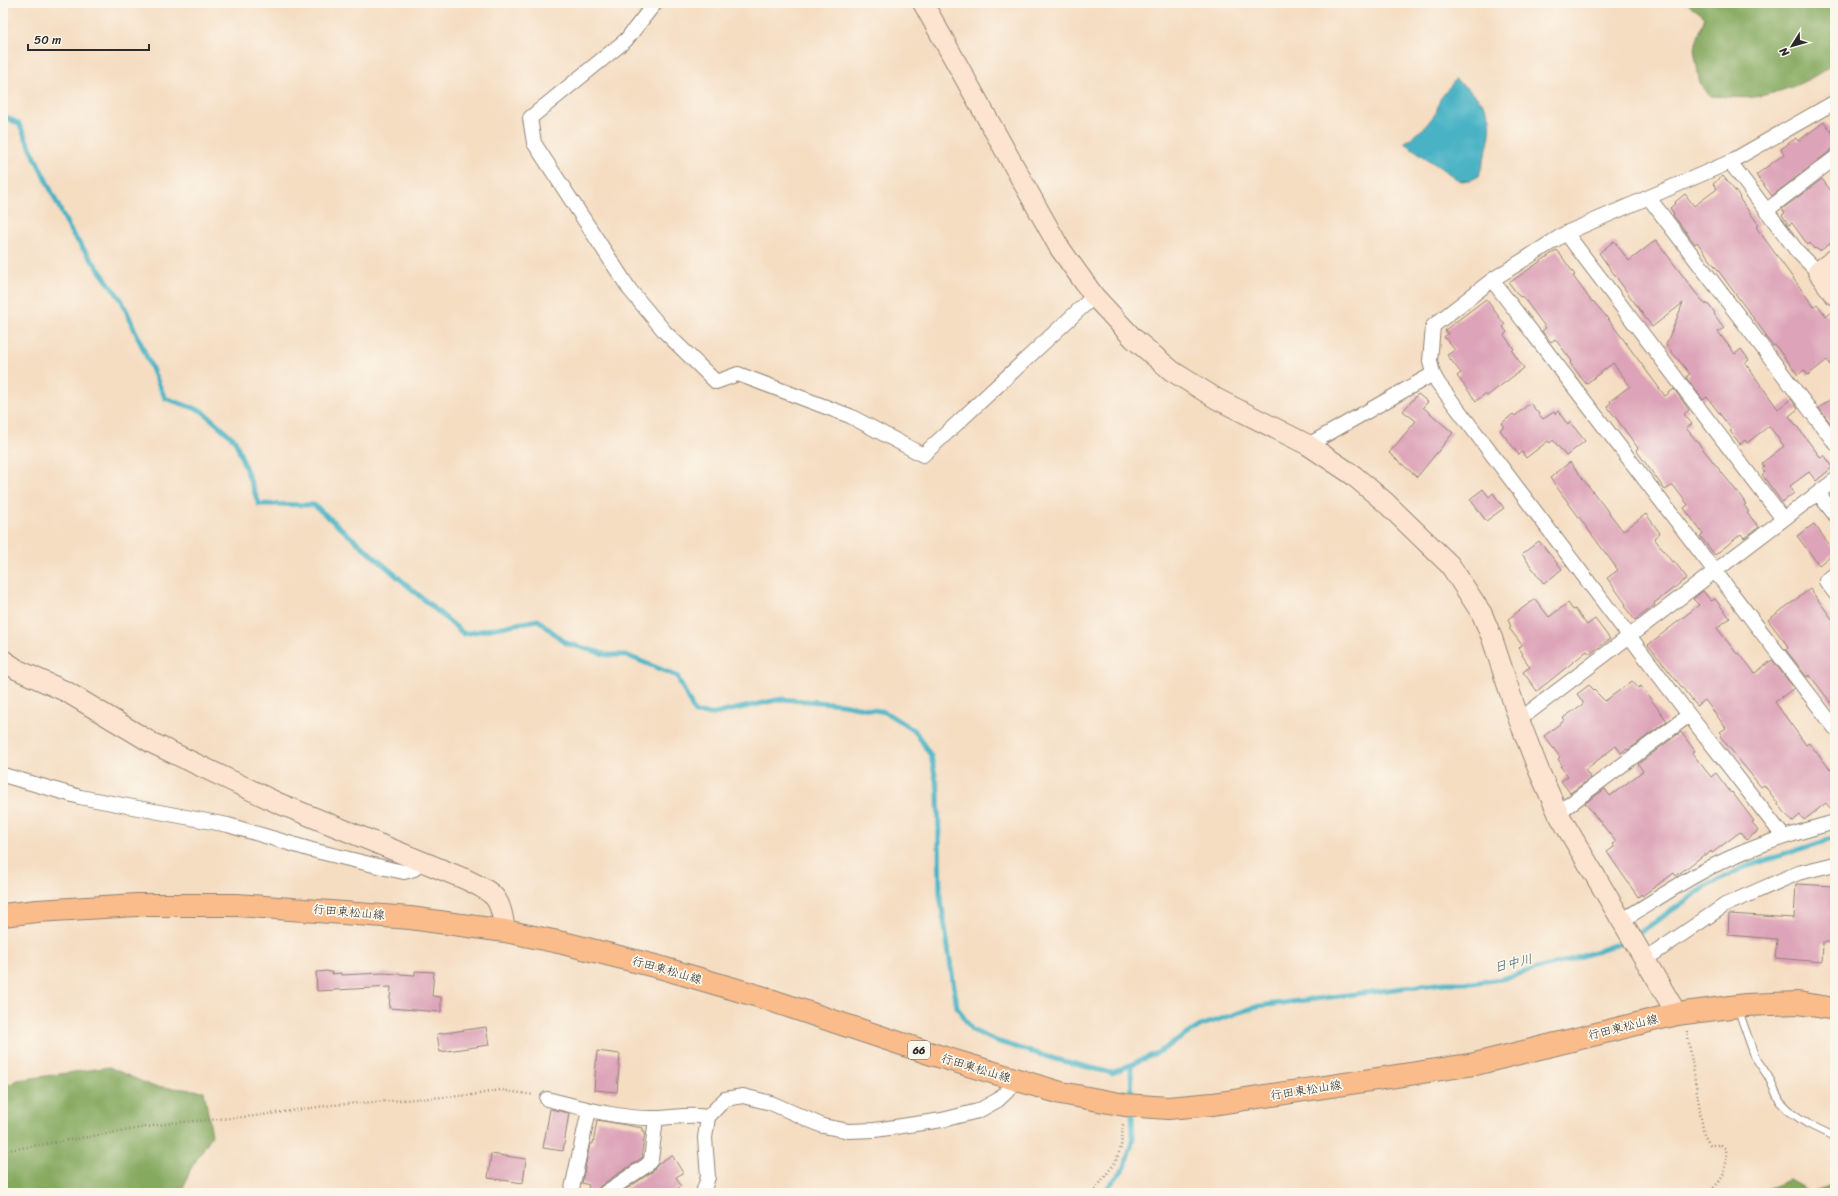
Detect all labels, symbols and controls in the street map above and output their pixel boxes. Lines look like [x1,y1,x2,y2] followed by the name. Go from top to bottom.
[28,26,149,52] scale bar
[1772,26,1812,66] north arrow
[34,29,61,51] text: 50 m
[1774,43,1795,61] text: N
[312,898,386,926] street label: 行田東松山線
[1491,947,1535,979] water label: 日中川
[629,950,705,990] street label: 行田東松山線
[1585,1008,1661,1046] street label: 行田東松山線
[908,1041,930,1059] road number: 66
[938,1047,1014,1089] street label: 行田東松山線
[1269,1074,1343,1106] street label: 行田東松山線

